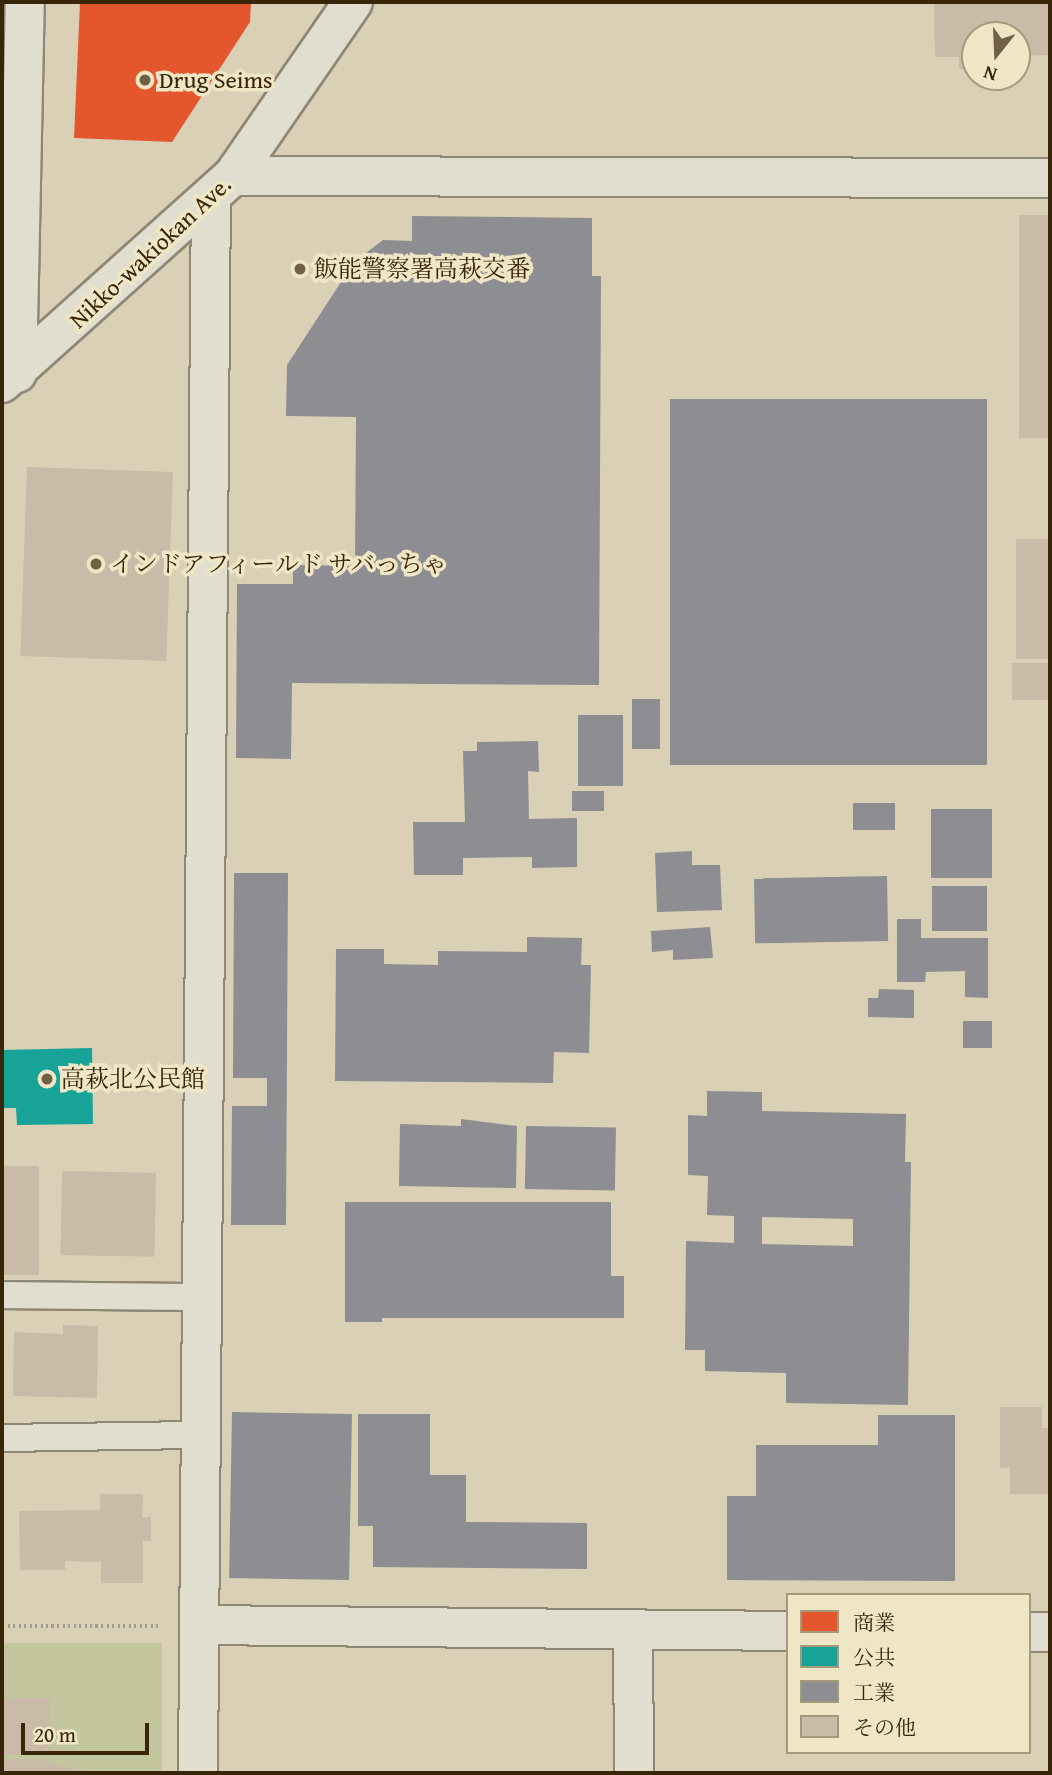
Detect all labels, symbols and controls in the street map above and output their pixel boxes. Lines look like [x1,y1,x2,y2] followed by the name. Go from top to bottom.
[961,21,1031,91] north arrow
[980,59,1001,89] text: N
[159,66,273,94] place label: Drug Seims
[137,72,153,88] marker: Drug Seims
[63,170,237,334] street label: Nikko-wakiokan Ave.
[314,255,530,283] place label: 飯能警察署高萩交番
[292,261,308,277] marker: 飯能警察署高萩交番
[110,550,451,578] place label: インドアフィールド サバっちゃ
[88,556,104,572] marker: インドアフィールド サバっちゃ
[61,1065,205,1093] place label: 高萩北公民館
[39,1071,55,1087] marker: 高萩北公民館
[786,1593,1031,1754] legend
[853,1607,895,1638] text: 商業
[853,1642,895,1673] text: 公共
[853,1677,895,1708] text: 工業
[24,1708,152,1752] scale bar
[853,1712,916,1743] text: その他
[34,1719,76,1750] text: 20 m

